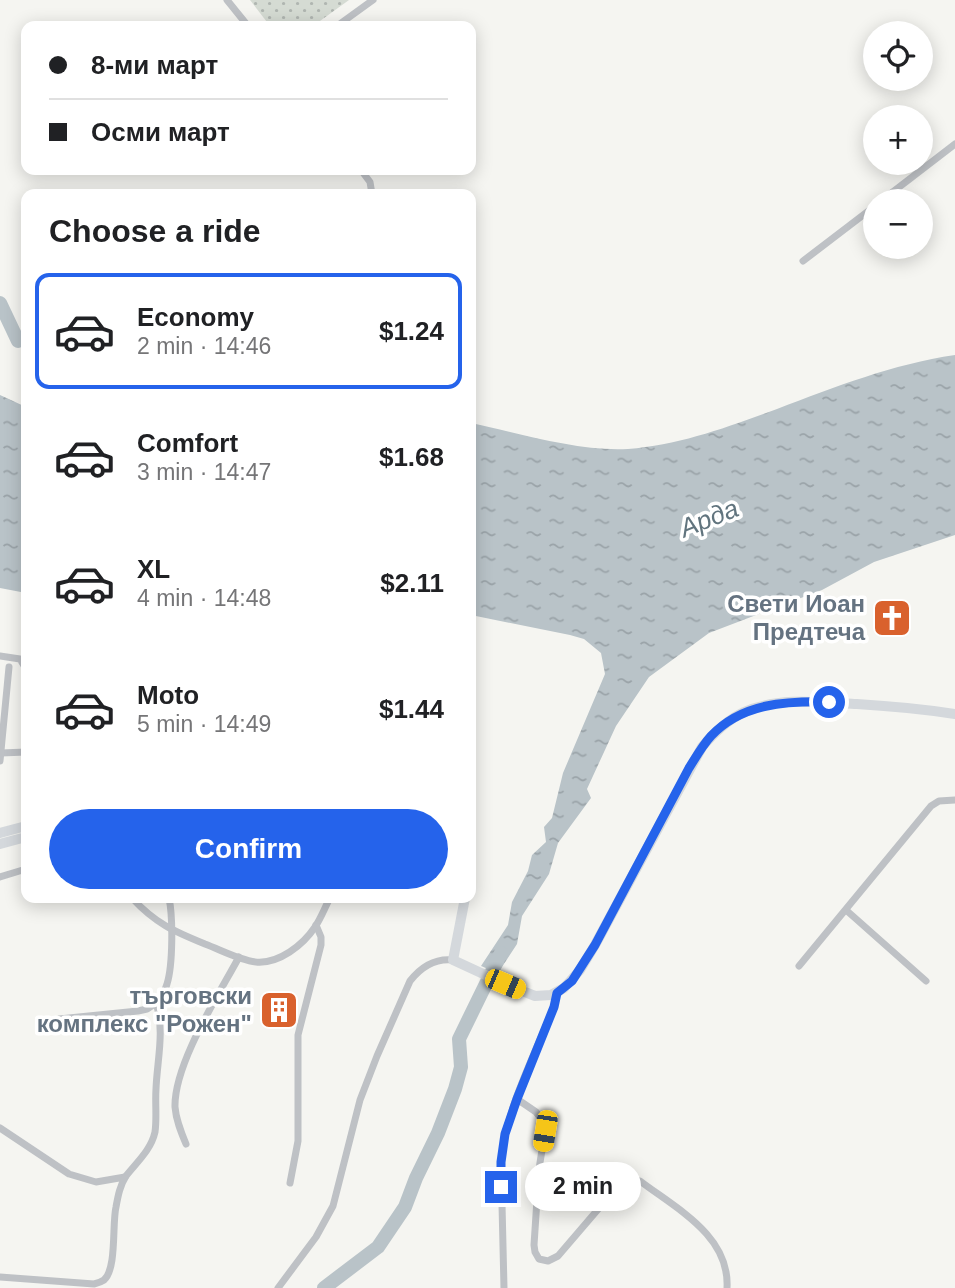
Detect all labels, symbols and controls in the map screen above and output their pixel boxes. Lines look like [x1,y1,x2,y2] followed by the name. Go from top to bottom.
[863,21,933,259] map controls
[863,21,933,91] button: locate
[91,50,218,80] text: 8-ми март
[863,105,933,175] button: +
[91,117,230,147] text: Осми март
[863,189,933,259] button: −
[49,213,261,249] text: Choose a ride
[53,300,116,363] icon: car
[137,302,254,332] text: Economy
[379,316,444,346] text: $1.24
[137,333,271,359] text: 2 min · 14:46
[53,426,116,489] icon: car
[137,428,238,458] text: Comfort
[379,442,444,472] text: $1.68
[137,459,271,485] text: 3 min · 14:47
[673,493,743,544] water label: Арда
[53,552,116,615] icon: car
[137,554,170,584] text: XL
[380,568,444,598] text: $2.11
[137,585,271,611] text: 4 min · 14:48
[727,590,866,645] place label: Свети Иоан Предтеча
[871,597,913,639] church icon: Свети Иоан Предтеча
[53,678,116,741] icon: car
[137,680,199,710] text: Moto
[813,686,845,718] route start
[379,694,444,724] text: $1.44
[137,711,271,737] text: 5 min · 14:49
[49,809,448,889] button: Confirm
[482,966,529,1002] car
[37,982,252,1037] place label: търговски комплекс "Рожен"
[258,989,300,1031] building icon: търговски комплекс "Рожен"
[532,1109,559,1153] car
[526,1162,641,1212] callout: 2 min
[485,1171,517,1203] route end
[553,1173,613,1199] text: 2 min

